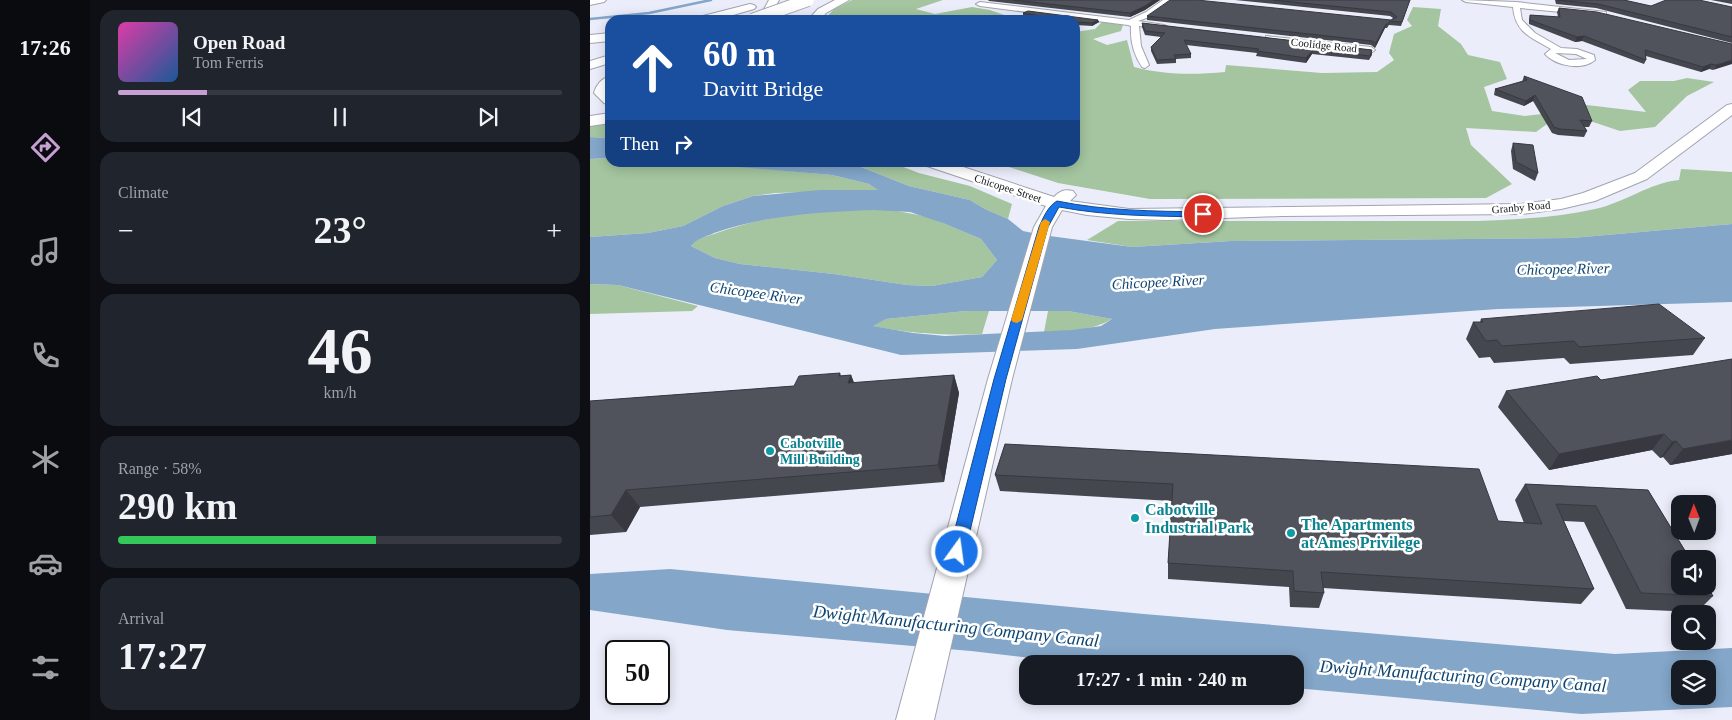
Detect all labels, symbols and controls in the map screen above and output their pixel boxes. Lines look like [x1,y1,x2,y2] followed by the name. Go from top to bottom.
[193,32,285,53] text: Open Road
[19,35,71,60] text: 17:26
[620,35,685,100] icon: ahead
[703,35,776,74] text: 60 m
[1290,36,1358,54] street label: Coolidge Road
[193,54,263,71] text: Tom Ferris
[703,76,823,101] text: Davitt Bridge
[178,103,206,131] icon: previous
[326,103,354,131] icon: pause
[474,103,502,131] icon: next
[28,130,63,165] icon: directions
[669,130,697,158] icon: right
[620,133,659,154] text: Then
[973,171,1043,205] street label: Chicopee Street
[118,184,169,201] text: Climate
[1182,193,1224,235] pin
[1491,198,1551,216] street label: Granby Road
[1189,200,1217,228] icon: arrive
[313,209,367,251] text: 23°
[118,215,134,246] text: −
[546,215,562,246] text: +
[28,234,63,269] icon: music
[1516,260,1610,278] water label: Chicopee River
[1111,272,1205,292] water label: Chicopee River
[709,279,803,307] water label: Chicopee River
[308,315,373,387] text: 46
[28,338,63,373] icon: phone
[324,384,356,401] text: km/h
[780,436,860,467] place label: Cabotville Mill Building
[28,442,63,477] icon: climate
[764,445,776,457] marker: Cabotville Mill Building
[118,460,202,477] text: Range · 58%
[118,485,237,527] text: 290 km
[1671,495,1716,540] north arrow
[1671,495,1716,705] map controls
[1145,501,1251,536] place label: Cabotville Industrial Park
[1129,512,1141,524] marker: Cabotville Industrial Park
[1301,516,1420,552] place label: The Apartments at Ames Privilege
[930,525,982,577] position arrow
[1285,527,1297,539] marker: The Apartments at Ames Privilege
[28,546,63,581] icon: car
[1671,550,1716,595] button: sound
[811,601,1100,651] water label: Dwight Manufacturing Company Canal
[1671,605,1716,650] button: search
[118,610,164,627] text: Arrival
[118,635,207,677] text: 17:27
[605,640,670,705] speed limit sign: 50
[28,650,63,685] icon: filters
[1318,656,1607,696] water label: Dwight Manufacturing Company Canal
[1671,660,1716,705] button: layers
[1076,669,1247,690] text: 17:27 · 1 min · 240 m

